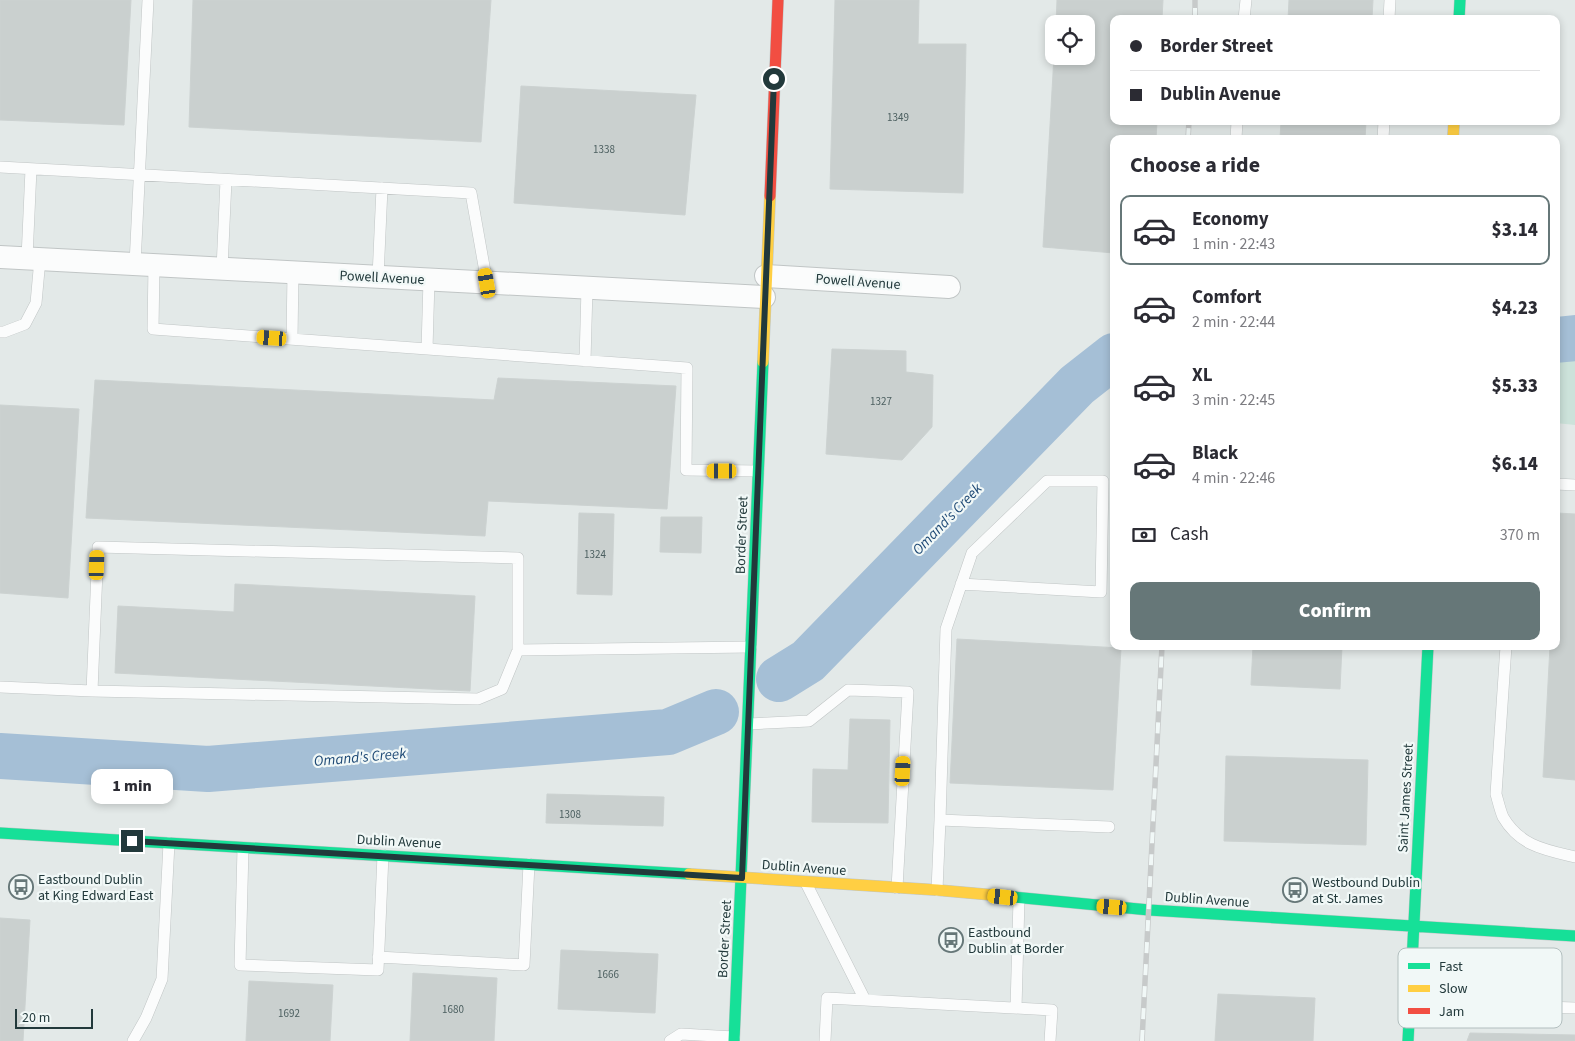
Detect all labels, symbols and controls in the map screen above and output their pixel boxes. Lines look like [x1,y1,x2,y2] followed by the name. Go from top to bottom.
[1045,15,1095,65] map controls
[1045,15,1095,65] button: locate
[1160,33,1273,60] text: Border Street
[763,68,785,90] route start
[1160,81,1281,108] text: Dublin Avenue
[887,110,909,125] house number: 1349
[593,142,615,157] house number: 1338
[1130,149,1260,181] text: Choose a ride
[1192,206,1269,233] text: Economy
[1132,208,1177,253] icon: car
[1492,217,1538,244] text: $3.14
[1192,233,1275,255] text: 1 min · 22:43
[339,266,425,290] street label: Powell Avenue
[477,267,496,299] car
[815,269,901,295] street label: Powell Avenue
[1192,284,1262,311] text: Comfort
[1132,286,1177,331] icon: car
[1492,295,1538,322] text: $4.23
[1192,311,1275,333] text: 2 min · 22:44
[256,329,287,347] car
[1192,362,1213,389] text: XL
[1132,364,1177,409] icon: car
[1492,373,1538,400] text: $5.33
[1192,389,1275,411] text: 3 min · 22:45
[870,394,892,409] house number: 1327
[1192,440,1238,467] text: Black
[1132,442,1177,487] icon: car
[1492,451,1538,478] text: $6.14
[707,464,737,479] car
[1192,467,1275,489] text: 4 min · 22:46
[908,478,988,560] water label: Omand's Creek
[731,495,753,574] street label: Border Street
[1130,521,1158,549] icon: cash
[1170,521,1209,548] text: Cash
[1500,524,1540,546] text: 370 m
[584,547,606,562] house number: 1324
[88,550,105,580] car
[1130,582,1540,640] button: Confirm
[313,743,408,772] water label: Omand's Creek
[1393,743,1419,853] street label: Saint James Street
[894,756,911,786] car
[91,768,173,804] callout: 1 min
[112,775,152,797] text: 1 min
[559,807,581,822] house number: 1308
[121,830,143,852] route end
[356,830,442,854] street label: Dublin Avenue
[761,855,847,881] street label: Dublin Avenue
[38,870,154,906] place label: Eastbound Dublin at King Edward East
[1312,873,1420,909] place label: Westbound Dublin at St. James
[8,874,34,900] bus stop icon: Eastbound Dublin at King Edward East
[1282,877,1308,903] bus stop icon: Westbound Dublin at St. James
[1164,887,1250,913] street label: Dublin Avenue
[987,888,1018,906] car
[1096,898,1127,916] car
[713,899,737,979] street label: Border Street
[968,923,1064,959] place label: Eastbound Dublin at Border
[938,927,964,953] bus stop icon: Eastbound Dublin at Border
[1398,948,1562,1028] legend
[1439,957,1463,977] text: Fast
[597,967,619,982] house number: 1666
[1439,979,1468,999] text: Slow
[442,1002,464,1017] house number: 1680
[1439,1002,1464,1022] text: Jam
[15,1006,92,1029] scale bar
[278,1006,300,1021] house number: 1692
[22,1008,50,1028] text: 20 m

